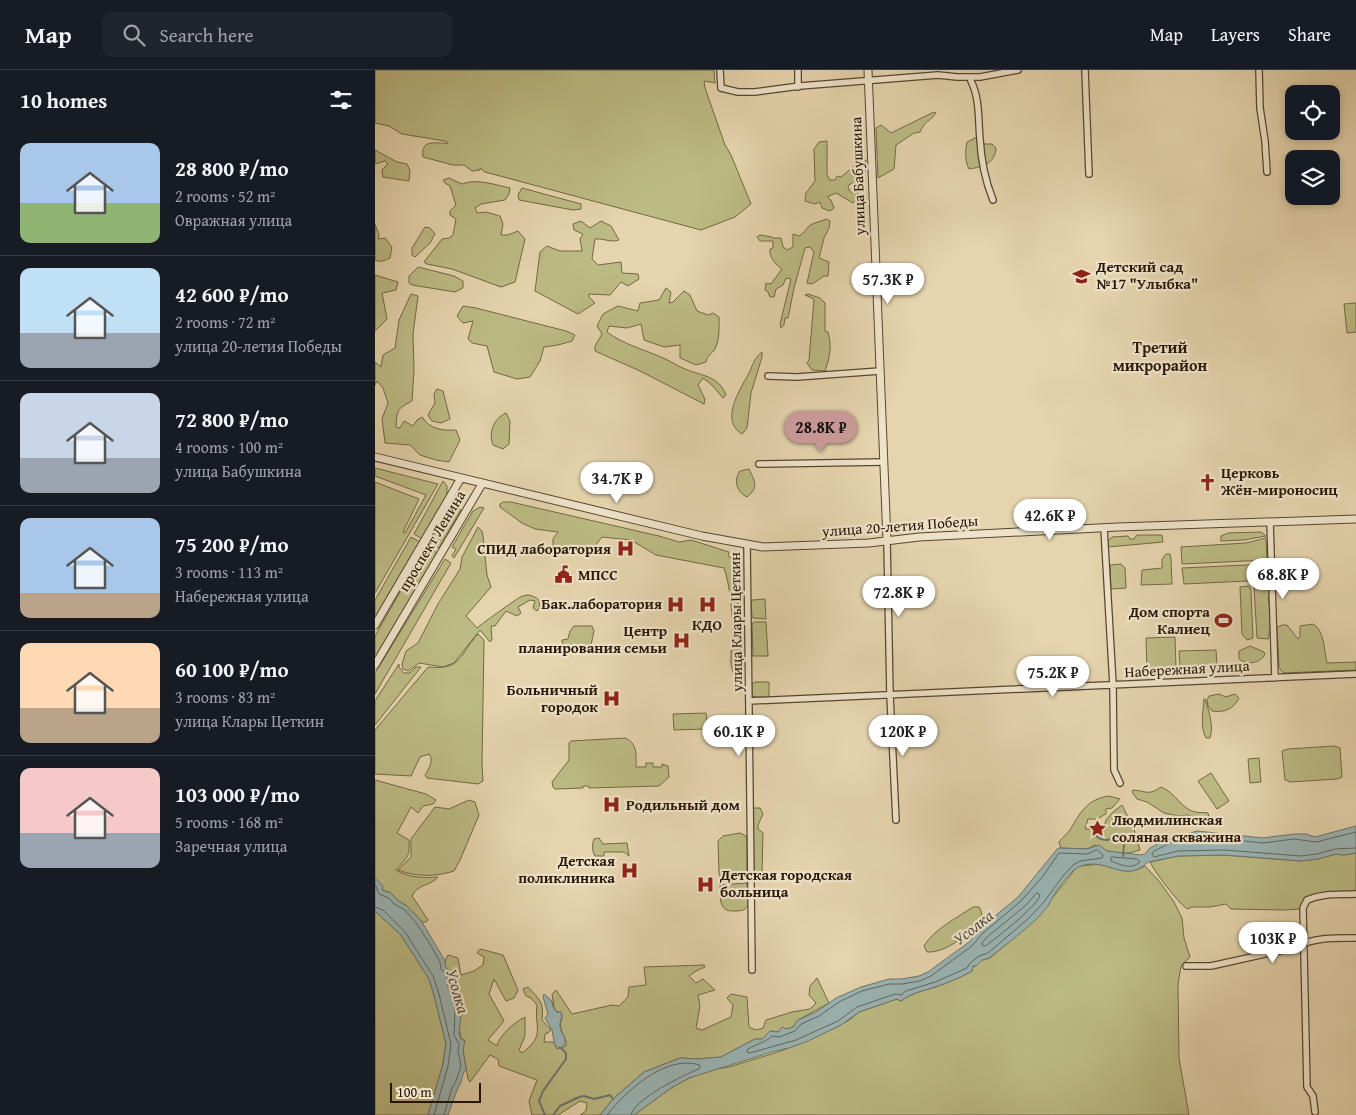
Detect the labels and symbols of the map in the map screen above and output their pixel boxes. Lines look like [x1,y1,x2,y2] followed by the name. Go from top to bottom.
[845,115,870,237] street label: улица Бабушкина
[1095,256,1198,294] place label: Детский сад №17 "Улыбка"
[842,262,934,305] pin: 57.3K ₽
[1072,266,1092,286] school or university icon: Детский сад №17 "Улыбка"
[1113,335,1207,377] district label: Третий микрорайон
[775,410,867,453] pin: 28.8K ₽
[571,462,663,504] pin: 34.7K ₽
[1220,462,1338,500] place label: Церковь Жён-мироносиц
[1197,472,1217,492] church icon: Церковь Жён-мироносиц
[393,485,471,595] street label: проспект Ленина
[1004,498,1096,541] pin: 42.6K ₽
[820,510,979,542] street label: улица 20-летия Победы
[477,538,611,559] place label: СПИД лаборатория
[615,539,635,559] hospital icon: СПИД лаборатория
[724,552,747,693] street label: улица Клары Цеткин
[1237,558,1329,600] pin: 68.8K ₽
[578,564,618,585] place label: МПСС
[554,565,574,585] public building icon: МПСС
[853,576,945,618] pin: 72.8K ₽
[541,593,662,614] place label: Бак.лаборатория
[666,594,686,614] hospital icon: Бак.лаборатория
[697,594,717,614] hospital icon: КДО
[1128,601,1210,639] place label: Дом спорта Калиец
[1214,611,1234,631] sports icon: Дом спорта Калиец
[692,614,722,635] place label: КДО
[518,620,668,658] place label: Центр планирования семьи
[671,630,691,650] hospital icon: Центр планирования семьи
[1124,655,1251,682] street label: Набережная улица
[1007,656,1099,698] pin: 75.2K ₽
[507,679,599,717] place label: Больничный городок
[602,689,622,709] hospital icon: Больничный городок
[693,714,785,757] pin: 60.1K ₽
[862,714,944,757] pin: 120K ₽
[626,794,740,815] place label: Родильный дом
[602,795,622,815] hospital icon: Родильный дом
[1112,809,1242,847] place label: Людмилинская соляная скважина
[1088,819,1108,839] place icon: Людмилинская соляная скважина
[518,850,615,888] place label: Детская поликлиника
[619,860,639,880] hospital icon: Детская поликлиника
[719,864,852,902] place label: Детская городская больница
[696,874,716,894] hospital icon: Детская городская больница
[948,903,999,950] water label: Усолка
[1232,922,1314,964] pin: 103K ₽
[440,966,476,1017] water label: Усолка
[390,1080,481,1103] scale bar

